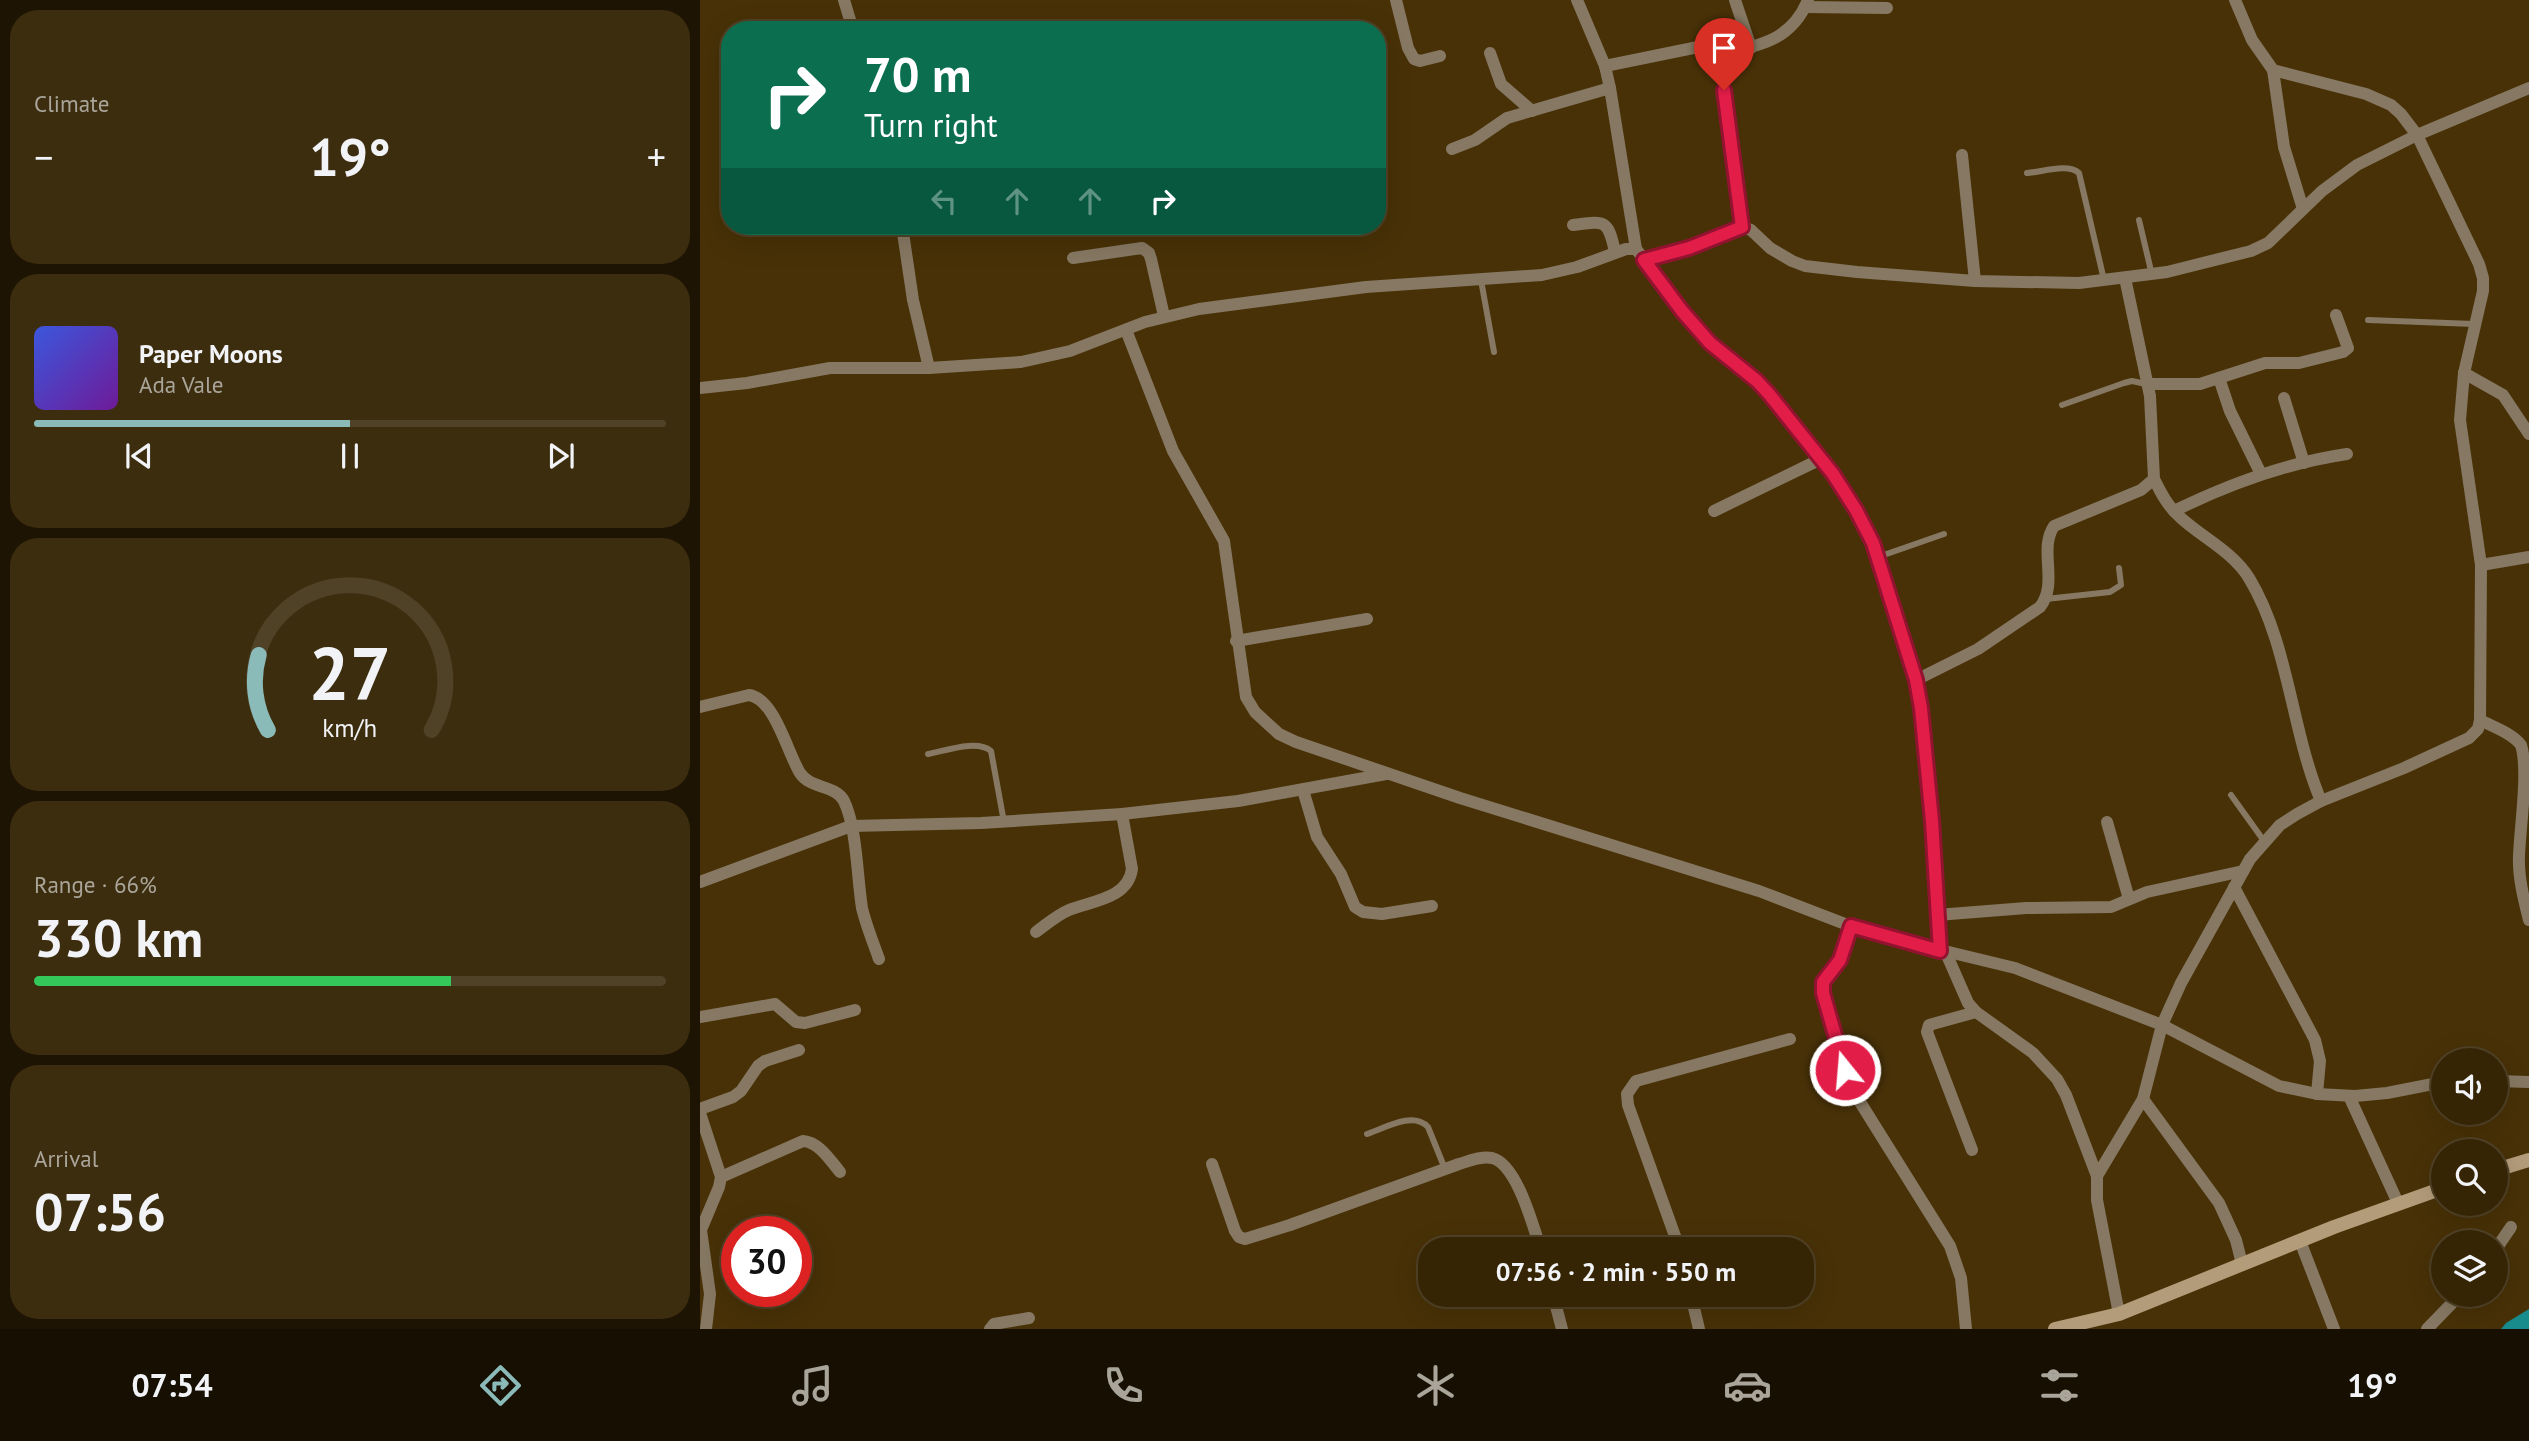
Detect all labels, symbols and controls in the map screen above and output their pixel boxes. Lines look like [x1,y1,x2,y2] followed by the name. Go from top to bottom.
[1694,18,1754,90] pin
[1705,29,1743,67] icon: arrive
[864,42,971,106] text: 70 m
[749,49,840,140] icon: right
[34,89,109,118] text: Climate
[864,104,998,146] text: Turn right
[309,123,391,190] text: 19°
[34,132,53,181] text: −
[647,132,666,181] text: +
[925,182,963,220] icon: left
[998,182,1036,220] icon: ahead
[1071,182,1109,220] icon: ahead
[1144,182,1182,220] icon: right
[139,337,283,370] text: Paper Moons
[139,370,223,399] text: Ada Vale
[120,437,158,475] icon: previous
[331,437,369,475] icon: pause
[542,437,580,475] icon: next
[309,627,391,721] text: 27
[323,712,377,744] text: km/h
[34,870,157,899] text: Range · 66%
[34,904,203,971] text: 330 km
[1808,1033,1882,1107] position arrow
[2431,1048,2508,1307] map controls
[2431,1048,2508,1125] button: sound
[2431,1139,2508,1216] button: search
[34,1144,98,1173] text: Arrival
[34,1178,166,1245] text: 07:56
[721,1216,812,1307] speed limit sign: 30
[2431,1230,2508,1307] button: layers
[1496,1255,1736,1288] text: 07:56 · 2 min · 550 m
[476,1361,525,1410] icon: directions
[788,1361,837,1410] icon: music
[1099,1361,1148,1410] icon: phone
[1411,1361,1460,1410] icon: climate
[1723,1361,1772,1410] icon: car
[2035,1361,2084,1410] icon: filters
[131,1364,213,1406] text: 07:54
[2347,1364,2398,1406] text: 19°

